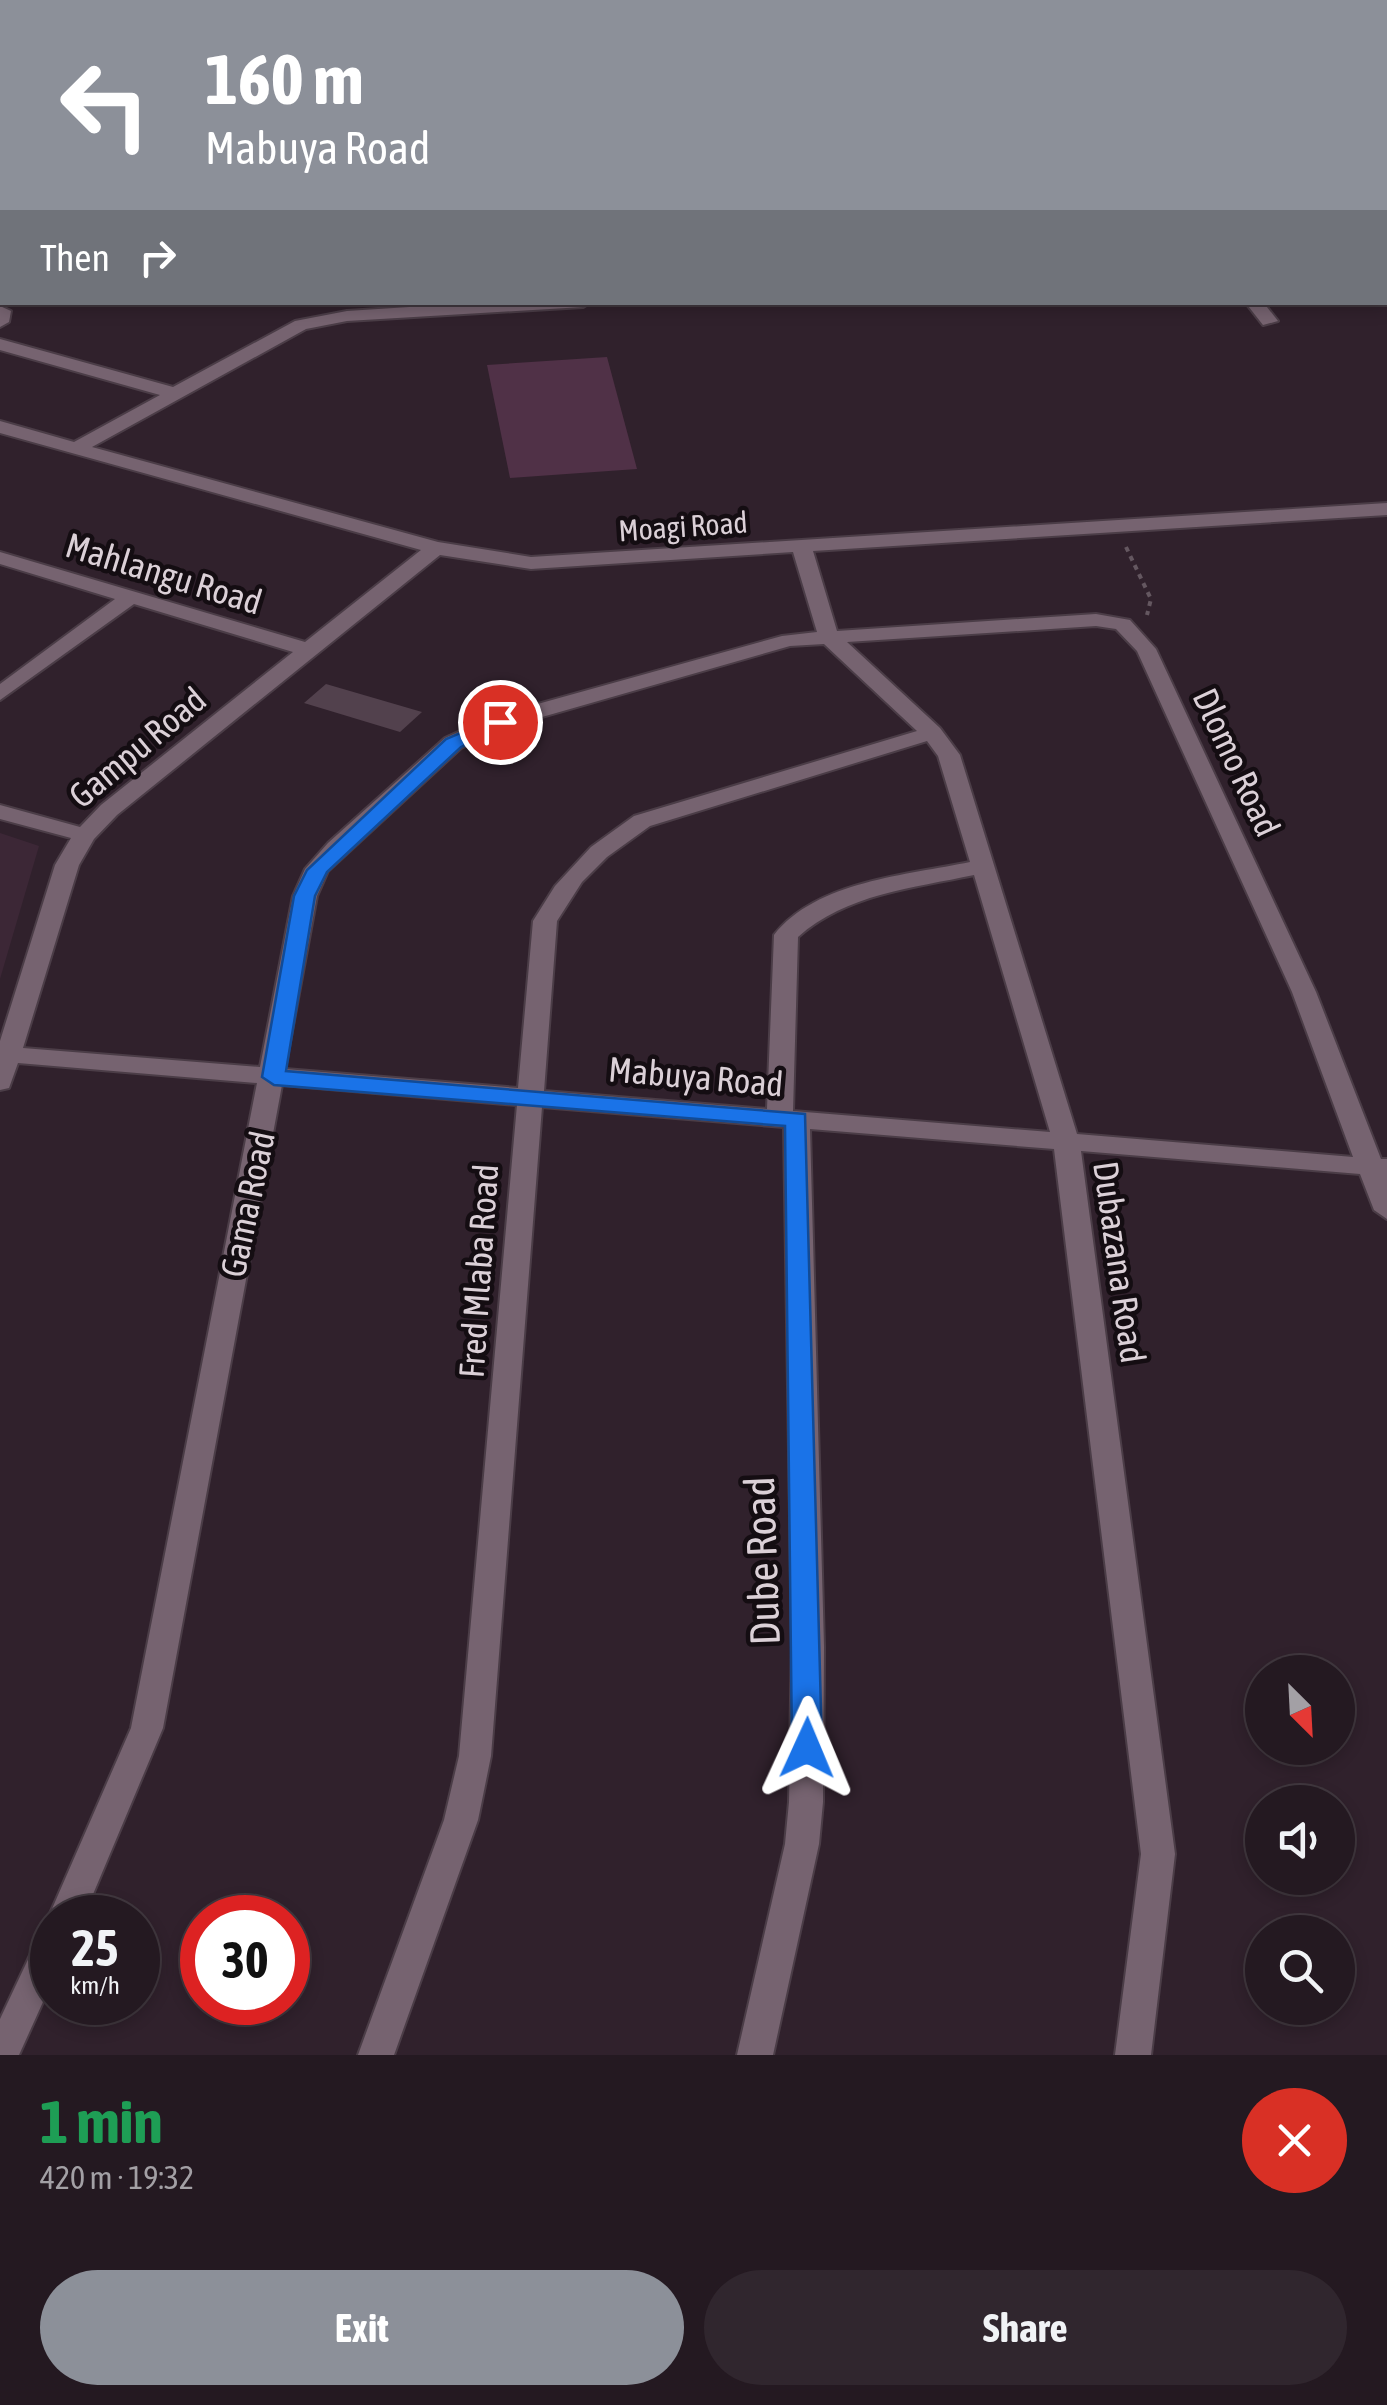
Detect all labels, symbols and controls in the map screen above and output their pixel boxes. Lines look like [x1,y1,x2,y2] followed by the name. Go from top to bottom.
[205,39,364,119] text: 160 m
[40,40,170,170] icon: left
[205,122,430,174] text: Mabuya Road
[130,230,185,285] icon: right
[40,236,110,279] text: Then
[617,505,749,547] street label: Moagi Road
[61,524,267,622] street label: Mahlangu Road
[61,679,213,815] street label: Gampu Road
[458,680,543,765] pin
[1185,682,1289,842] street label: Dlomo Road
[473,695,528,750] icon: arrive
[607,1048,785,1104] street label: Mabuya Road
[212,1127,282,1281] street label: Gama Road
[1086,1159,1154,1365] street label: Dubazana Road
[451,1163,505,1379] street label: Fred Mlaba Road
[735,1476,789,1646] street label: Dube Road
[1245,1655,1355,1765] north arrow
[1245,1655,1355,2025] map controls
[755,1696,859,1800] position arrow
[1245,1785,1355,1895] button: sound
[180,1895,310,2025] speed limit sign: 30
[1245,1915,1355,2025] button: search
[71,1919,118,1977] text: 25
[70,1971,120,1999] text: km/h
[40,2087,163,2156] text: 1 min
[1242,2088,1347,2193] button: close
[40,2159,194,2196] text: 420 m · 19:32
[40,2270,684,2385] button: Exit
[704,2270,1347,2385] button: Share

